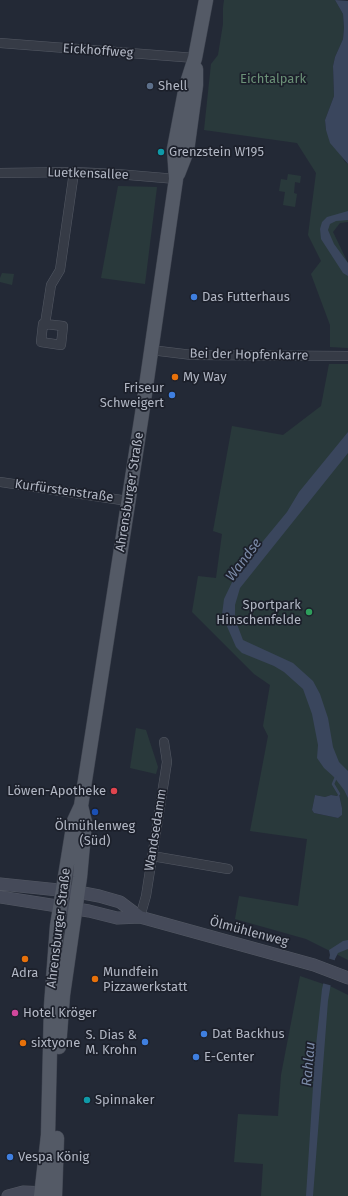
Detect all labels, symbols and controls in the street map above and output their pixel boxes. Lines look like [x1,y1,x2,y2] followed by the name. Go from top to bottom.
[62,41,134,61] street label: Eickhoffweg
[240,71,306,87] park label: Eichtalpark
[158,78,187,94] place label: Shell
[145,81,155,91] marker: Shell
[169,144,264,160] place label: Grenzstein W195
[156,147,166,157] marker: Grenzstein W195
[47,165,129,183] street label: Luetkensallee
[202,289,290,305] place label: Das Futterhaus
[189,292,199,302] marker: Das Futterhaus
[189,346,309,364] street label: Bei der Hopfenkarre
[183,369,227,385] place label: My Way
[170,372,180,382] marker: My Way
[100,380,164,411] place label: Friseur Schweigert
[167,390,177,400] marker: Friseur Schweigert
[113,431,147,553] street label: Ahrensburger Straße
[14,476,114,506] street label: Kurfürstenstraße
[222,535,266,585] water label: Wandse
[216,597,301,628] place label: Sportpark Hinschenfelde
[304,607,314,617] marker: Sportpark Hinschenfelde
[7,783,106,799] place label: Löwen-Apotheke
[109,786,119,796] marker: Löwen-Apotheke
[142,788,170,872] street label: Wandsedamm
[90,807,100,817] marker: Ölmühlenweg (Süd)
[55,818,135,849] place label: Ölmühlenweg (Süd)
[44,867,74,989] street label: Ahrensburger Straße
[208,914,290,950] street label: Ölmühlenweg
[20,954,30,964] marker: Adra
[103,964,188,995] place label: Mundfein Pizzawerkstatt
[12,965,38,981] place label: Adra
[90,974,100,984] marker: Mundfein Pizzawerkstatt
[23,1005,97,1021] place label: Hotel Kröger
[10,1008,20,1018] marker: Hotel Kröger
[212,1026,285,1042] place label: Dat Backhus
[85,1027,137,1058] place label: S. Dias & M. Krohn
[199,1029,209,1039] marker: Dat Backhus
[31,1035,80,1051] place label: sixtyone
[140,1037,150,1047] marker: S. Dias & M. Krohn
[18,1038,28,1048] marker: sixtyone
[299,1041,319,1087] water label: Rahlau
[204,1049,254,1065] place label: E-Center
[191,1052,201,1062] marker: E-Center
[95,1092,154,1108] place label: Spinnaker
[82,1095,92,1105] marker: Spinnaker
[18,1149,89,1165] place label: Vespa König
[5,1152,15,1162] marker: Vespa König

